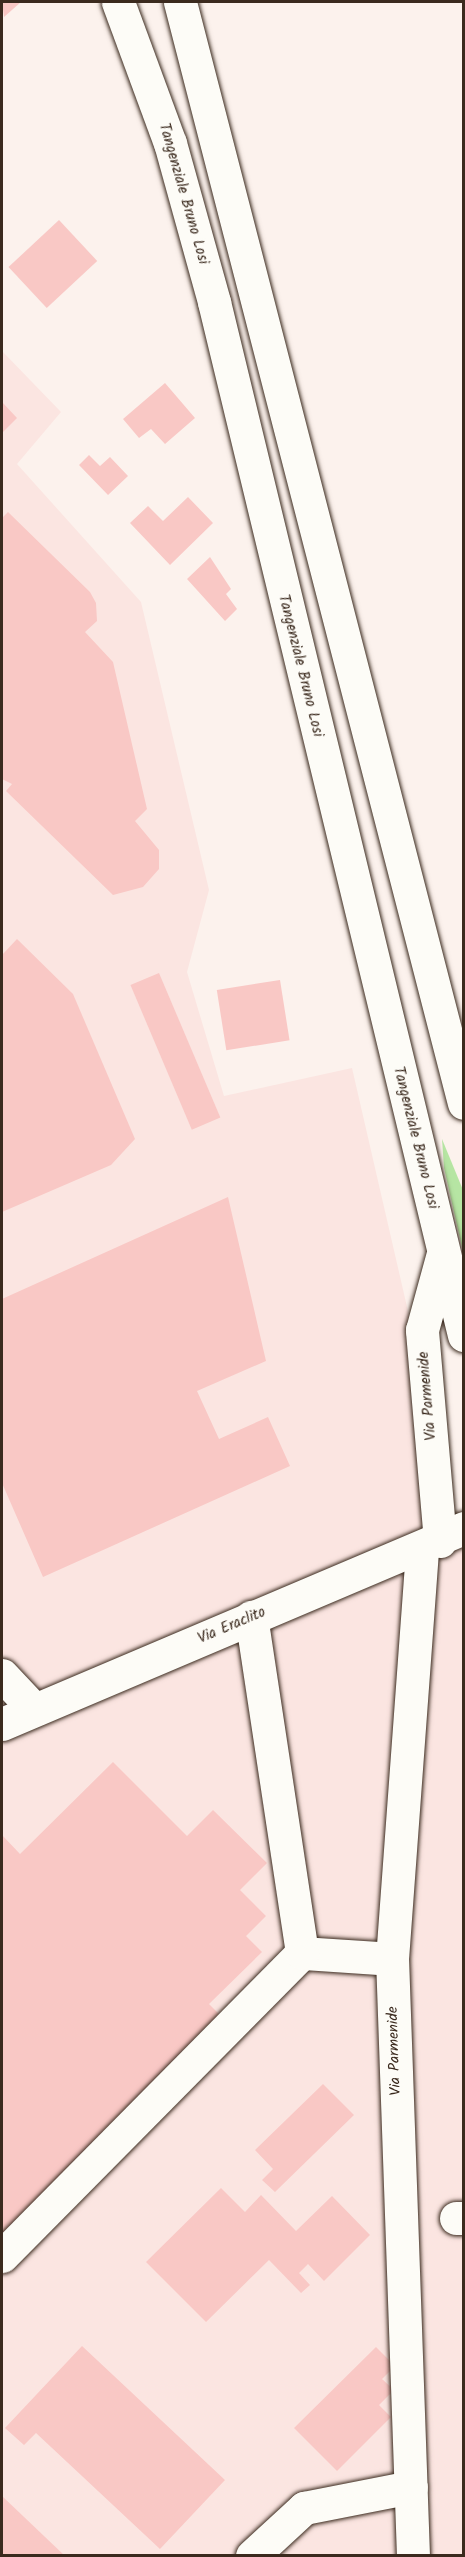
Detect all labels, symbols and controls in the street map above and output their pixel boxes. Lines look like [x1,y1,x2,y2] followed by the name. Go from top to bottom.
[154,121,212,267] street label: Tangenziale Bruno Losi
[274,593,326,739] street label: Tangenziale Bruno Losi
[389,1065,441,1211] street label: Tangenziale Bruno Losi
[415,1351,441,1441] street label: Via Parmenide
[195,1604,269,1648] street label: Via Eraclito
[384,2006,406,2096] street label: Via Parmenide

